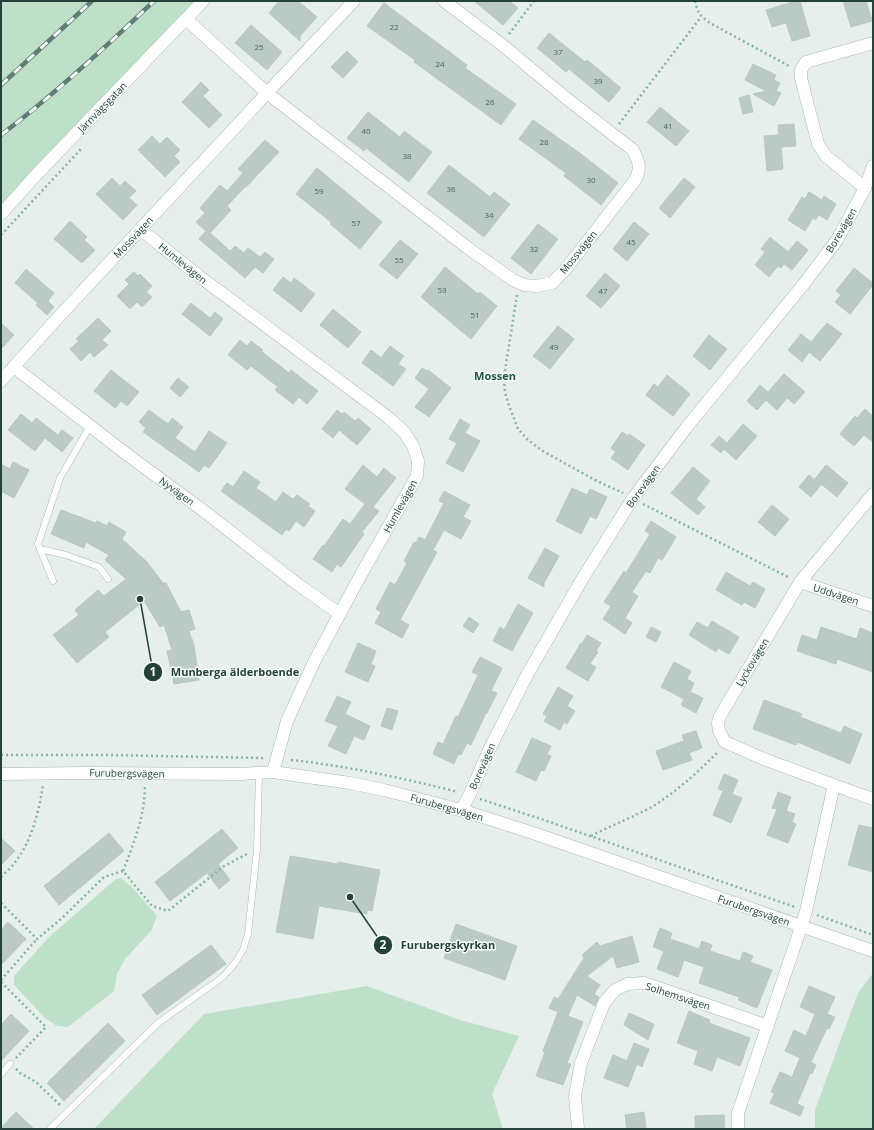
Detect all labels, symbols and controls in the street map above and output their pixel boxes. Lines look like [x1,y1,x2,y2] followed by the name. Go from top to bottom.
[389,21,399,32] house number: 22
[254,41,264,52] house number: 25
[553,46,563,57] house number: 37
[435,58,445,69] house number: 24
[593,75,603,86] house number: 39
[74,79,130,136] street label: Järnvägsgatan
[485,96,495,107] house number: 26
[663,120,673,131] house number: 41
[361,125,371,136] house number: 40
[539,136,549,147] house number: 28
[402,150,412,161] house number: 38
[586,174,596,185] house number: 30
[446,183,456,194] house number: 36
[314,185,324,196] house number: 59
[822,205,860,255] street label: Borevägen
[484,209,494,220] house number: 34
[110,213,156,261] street label: Mossvägen
[351,217,361,228] house number: 57
[556,227,600,277] street label: Mossvägen
[626,236,636,247] house number: 45
[156,239,210,287] street label: Humlevägen
[529,243,539,254] house number: 32
[394,254,404,265] house number: 55
[437,284,447,295] house number: 53
[598,285,608,296] house number: 47
[470,309,480,320] house number: 51
[549,341,559,352] house number: 49
[474,368,516,383] district label: Mossen
[623,462,663,510] street label: Borevägen
[157,473,197,509] street label: Nyvägen
[380,477,420,535] street label: Humlevägen
[811,580,861,608] street label: Uddvägen
[732,635,772,689] street label: Lyckovägen
[143,661,308,684] callout: Munberga älderboende
[150,663,156,680] text: 1
[171,664,300,679] text: Munberga älderboende
[465,740,499,792] street label: Borevägen
[89,765,165,781] street label: Furubergsvägen
[409,790,485,824] street label: Furubergsvägen
[716,891,792,929] street label: Furubergsvägen
[373,934,503,957] callout: Furubergskyrkan
[380,936,387,953] text: 2
[401,937,495,952] text: Furubergskyrkan
[644,979,712,1013] street label: Solhemsvägen

